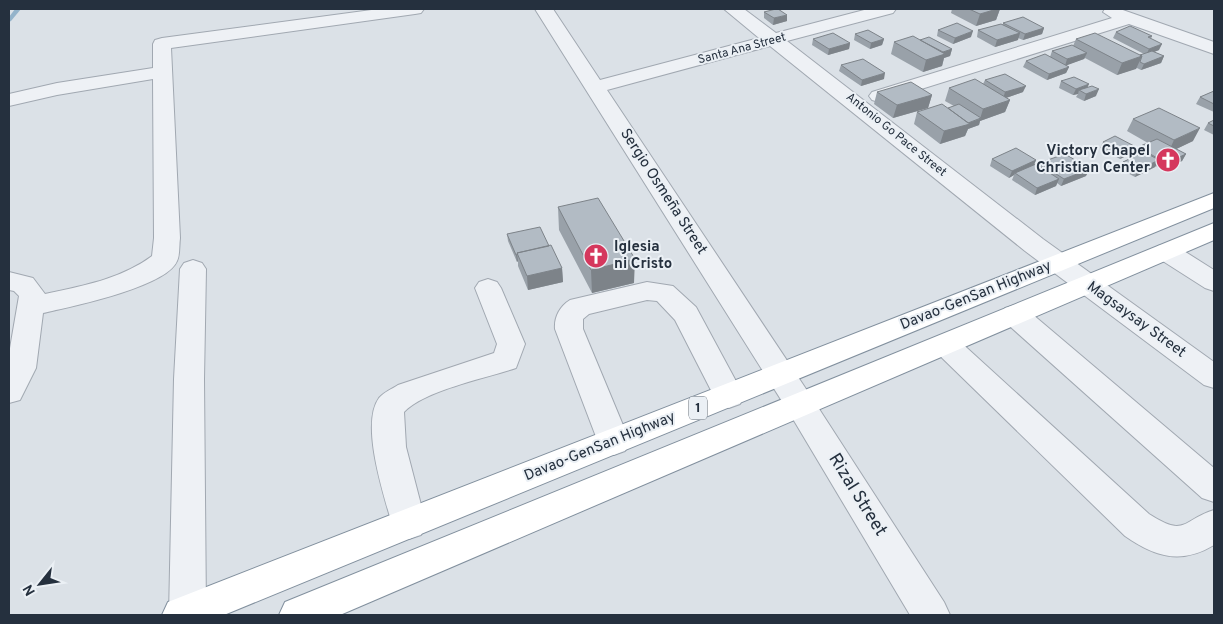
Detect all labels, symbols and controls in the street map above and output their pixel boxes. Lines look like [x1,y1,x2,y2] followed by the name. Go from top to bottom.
[696,30,788,68] street label: Santa Ana Street
[842,89,950,181] street label: Antonio Go Pace Street
[615,125,711,259] street label: Sergio Osmeña Street
[1036,142,1151,178] place label: Victory Chapel Christian Center
[1155,147,1181,173] church icon: Victory Chapel Christian Center
[614,238,672,274] place label: Iglesia ni Cristo
[583,243,609,269] church icon: Iglesia ni Cristo
[898,257,1054,335] street label: Davao-GenSan Highway
[1083,278,1189,362] street label: Magsaysay Street
[689,396,707,419] road number: 1
[522,408,678,486] street label: Davao-GenSan Highway
[822,449,892,541] street label: Rizal Street
[15,559,65,609] north arrow
[20,581,40,598] text: N

